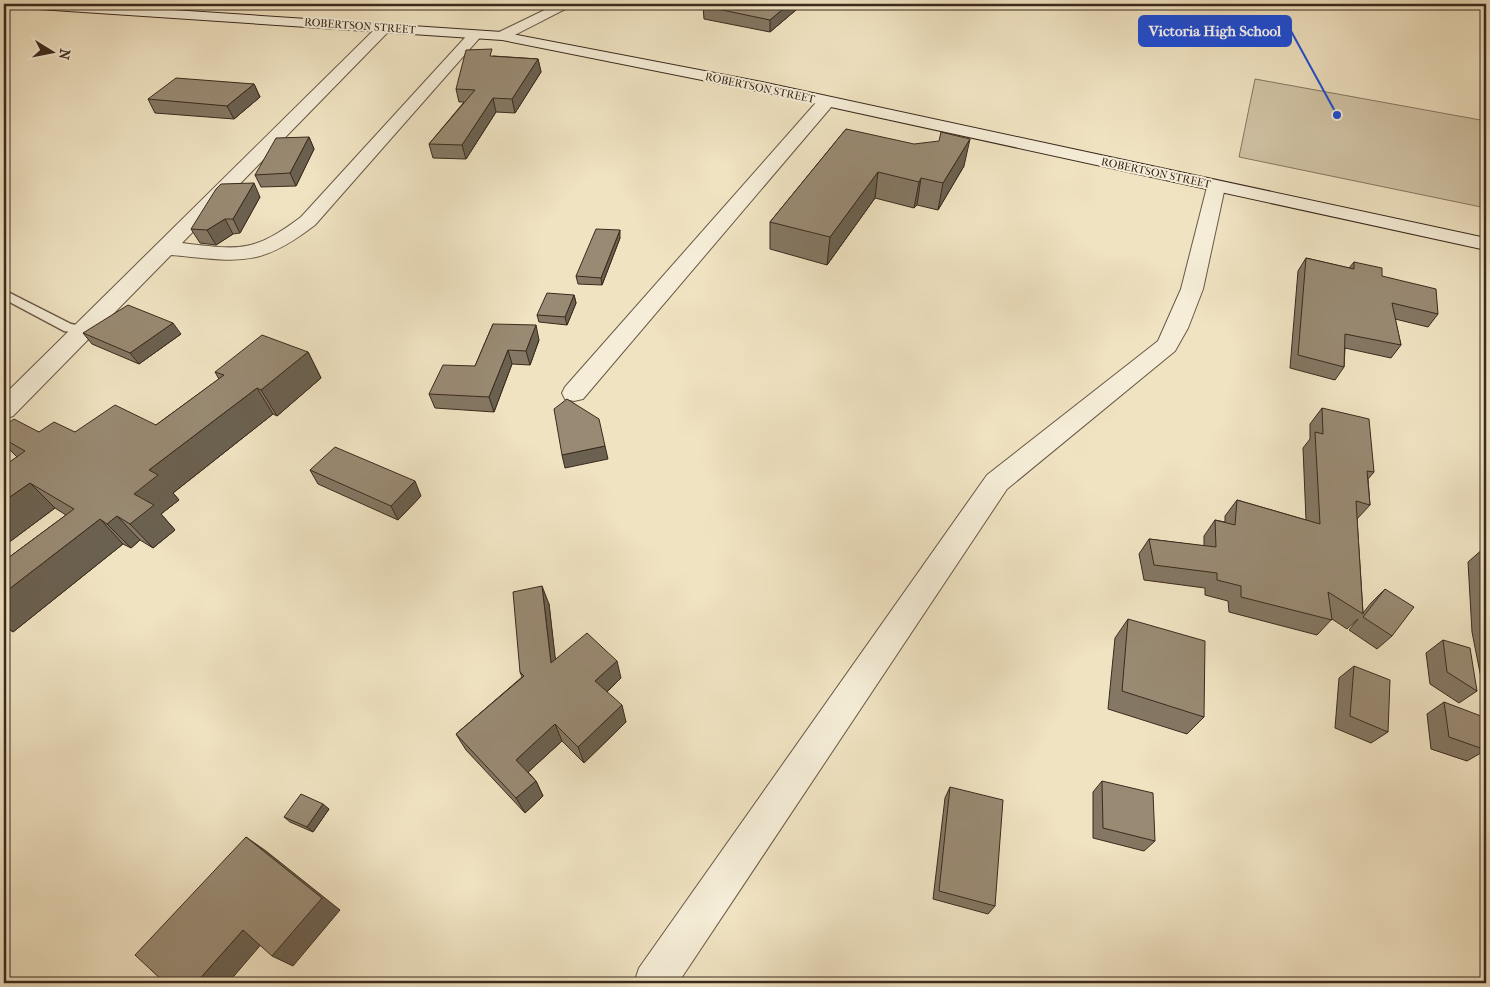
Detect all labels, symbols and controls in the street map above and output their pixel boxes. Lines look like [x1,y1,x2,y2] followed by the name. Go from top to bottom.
[304,16,417,36] street label: ROBERTSON STREET
[1139,16,1291,46] callout: Victoria High School
[1148,22,1282,40] text: Victoria High School
[28,28,78,78] north arrow
[55,47,74,61] text: N
[704,70,817,106] street label: ROBERTSON STREET
[1100,155,1213,191] street label: ROBERTSON STREET

